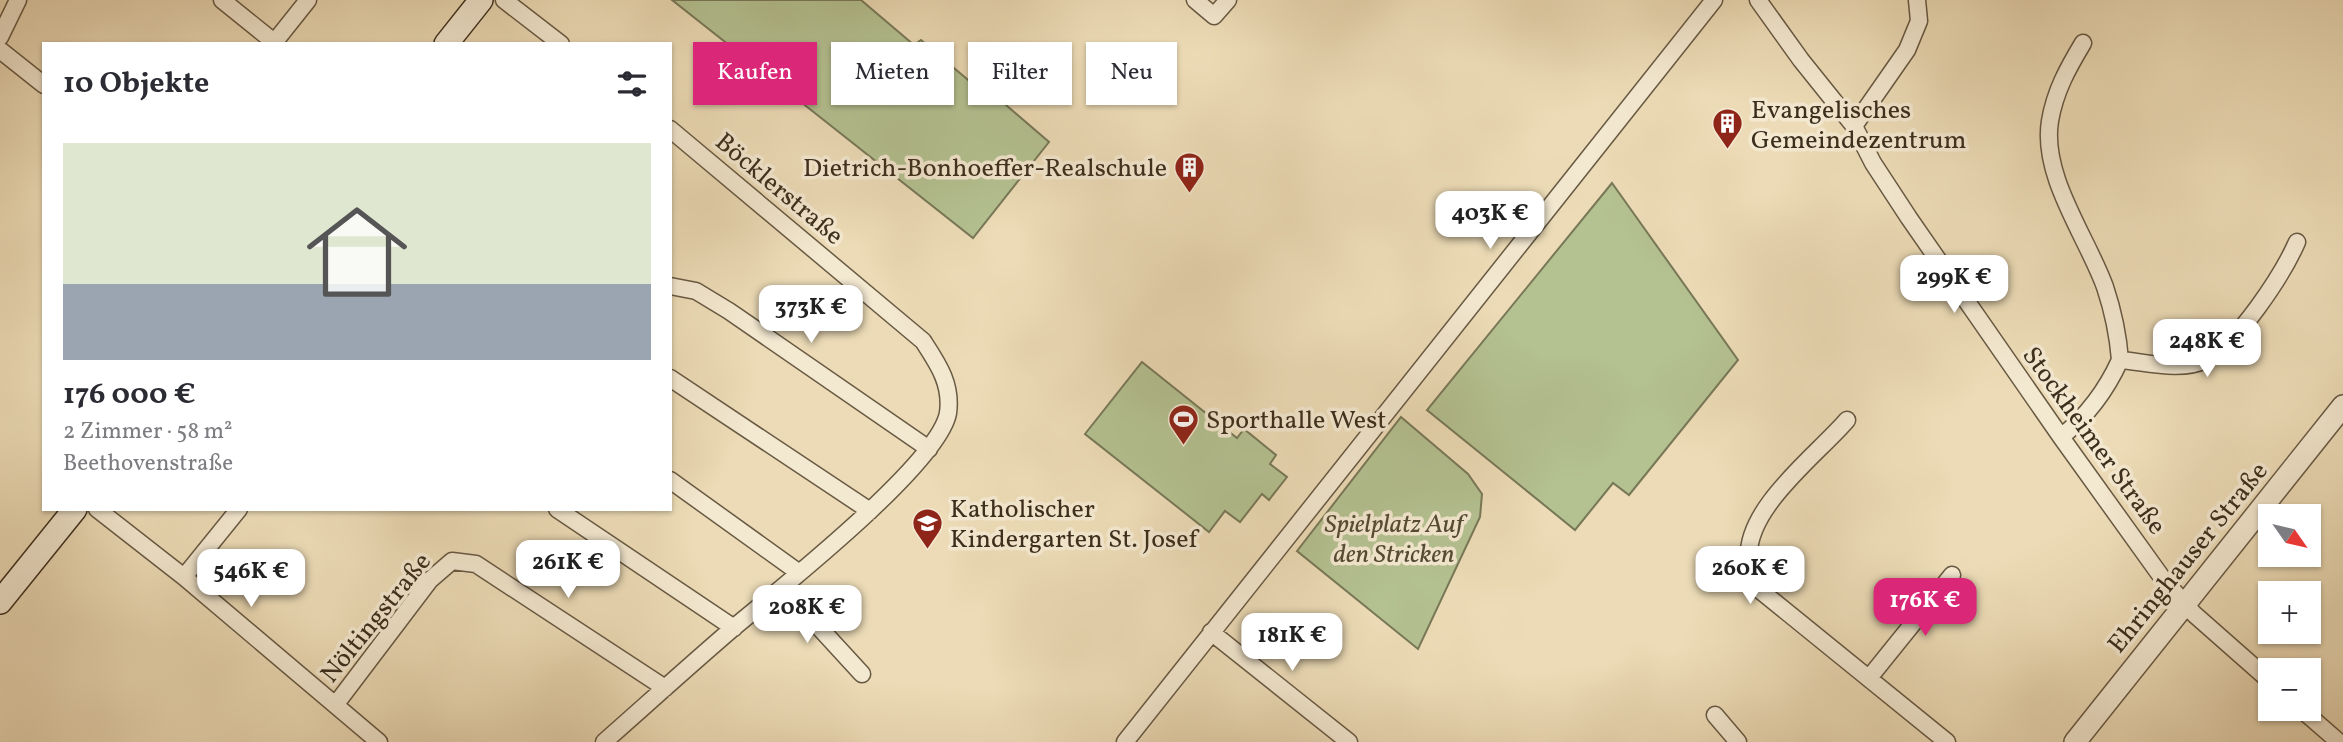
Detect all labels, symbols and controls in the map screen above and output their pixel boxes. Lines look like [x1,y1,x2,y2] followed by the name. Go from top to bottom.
[693,42,817,105] chip: Kaufen
[831,42,954,105] chip: Mieten
[968,42,1072,105] chip: Filter
[1086,42,1177,105] chip: Neu
[63,63,209,105] text: 10 Objekte
[613,65,651,103] icon: filters
[1751,93,1967,159] place label: Evangelisches Gemeindezentrum
[1711,107,1745,151] building icon: Evangelisches Gemeindezentrum
[707,125,851,254] street label: Böcklerstraße
[1173,150,1207,194] building icon: Dietrich-Bonhoeffer-Realschule
[803,151,1167,187] place label: Dietrich-Bonhoeffer-Realschule
[294,189,420,315] icon: home
[1433,191,1547,251] pin: 403K €
[1451,198,1529,230] text: 403K €
[1897,256,2011,315] pin: 299K €
[1916,262,1992,294] text: 299K €
[754,286,868,345] pin: 373K €
[775,292,847,324] text: 373K €
[2150,320,2264,379] pin: 248K €
[2169,326,2245,358] text: 248K €
[2013,340,2174,543] street label: Stockheimer Straße
[63,374,196,416] text: 176 000 €
[1166,402,1200,446] sports icon: Sporthalle West
[1206,403,1386,439] place label: Sporthalle West
[63,416,233,448] text: 2 Zimmer · 58 m²
[63,448,233,480] text: Beethovenstraße
[2100,455,2277,661] street label: Ehringhauser Straße
[950,492,1200,558] place label: Katholischer Kindergarten St. Josef
[2258,504,2320,567] north arrow
[2258,504,2321,721] map controls
[910,506,944,550] school or university icon: Katholischer Kindergarten St. Josef
[1325,507,1469,573] park label: Spielplatz Auf den Stricken
[511,540,625,600] pin: 261K €
[313,545,440,691] street label: Nöltingstraße
[1693,546,1807,606] pin: 260K €
[532,547,604,579] text: 261K €
[194,550,308,609] pin: 546K €
[1712,553,1788,585] text: 260K €
[213,556,289,588] text: 546K €
[1868,578,1982,638] pin: 176K €
[2258,581,2321,644] button: +
[1890,585,1960,617] text: 176K €
[750,586,864,645] pin: 208K €
[769,592,845,624] text: 208K €
[1235,614,1349,673] pin: 181K €
[1257,620,1327,652] text: 181K €
[2258,658,2321,721] button: −

